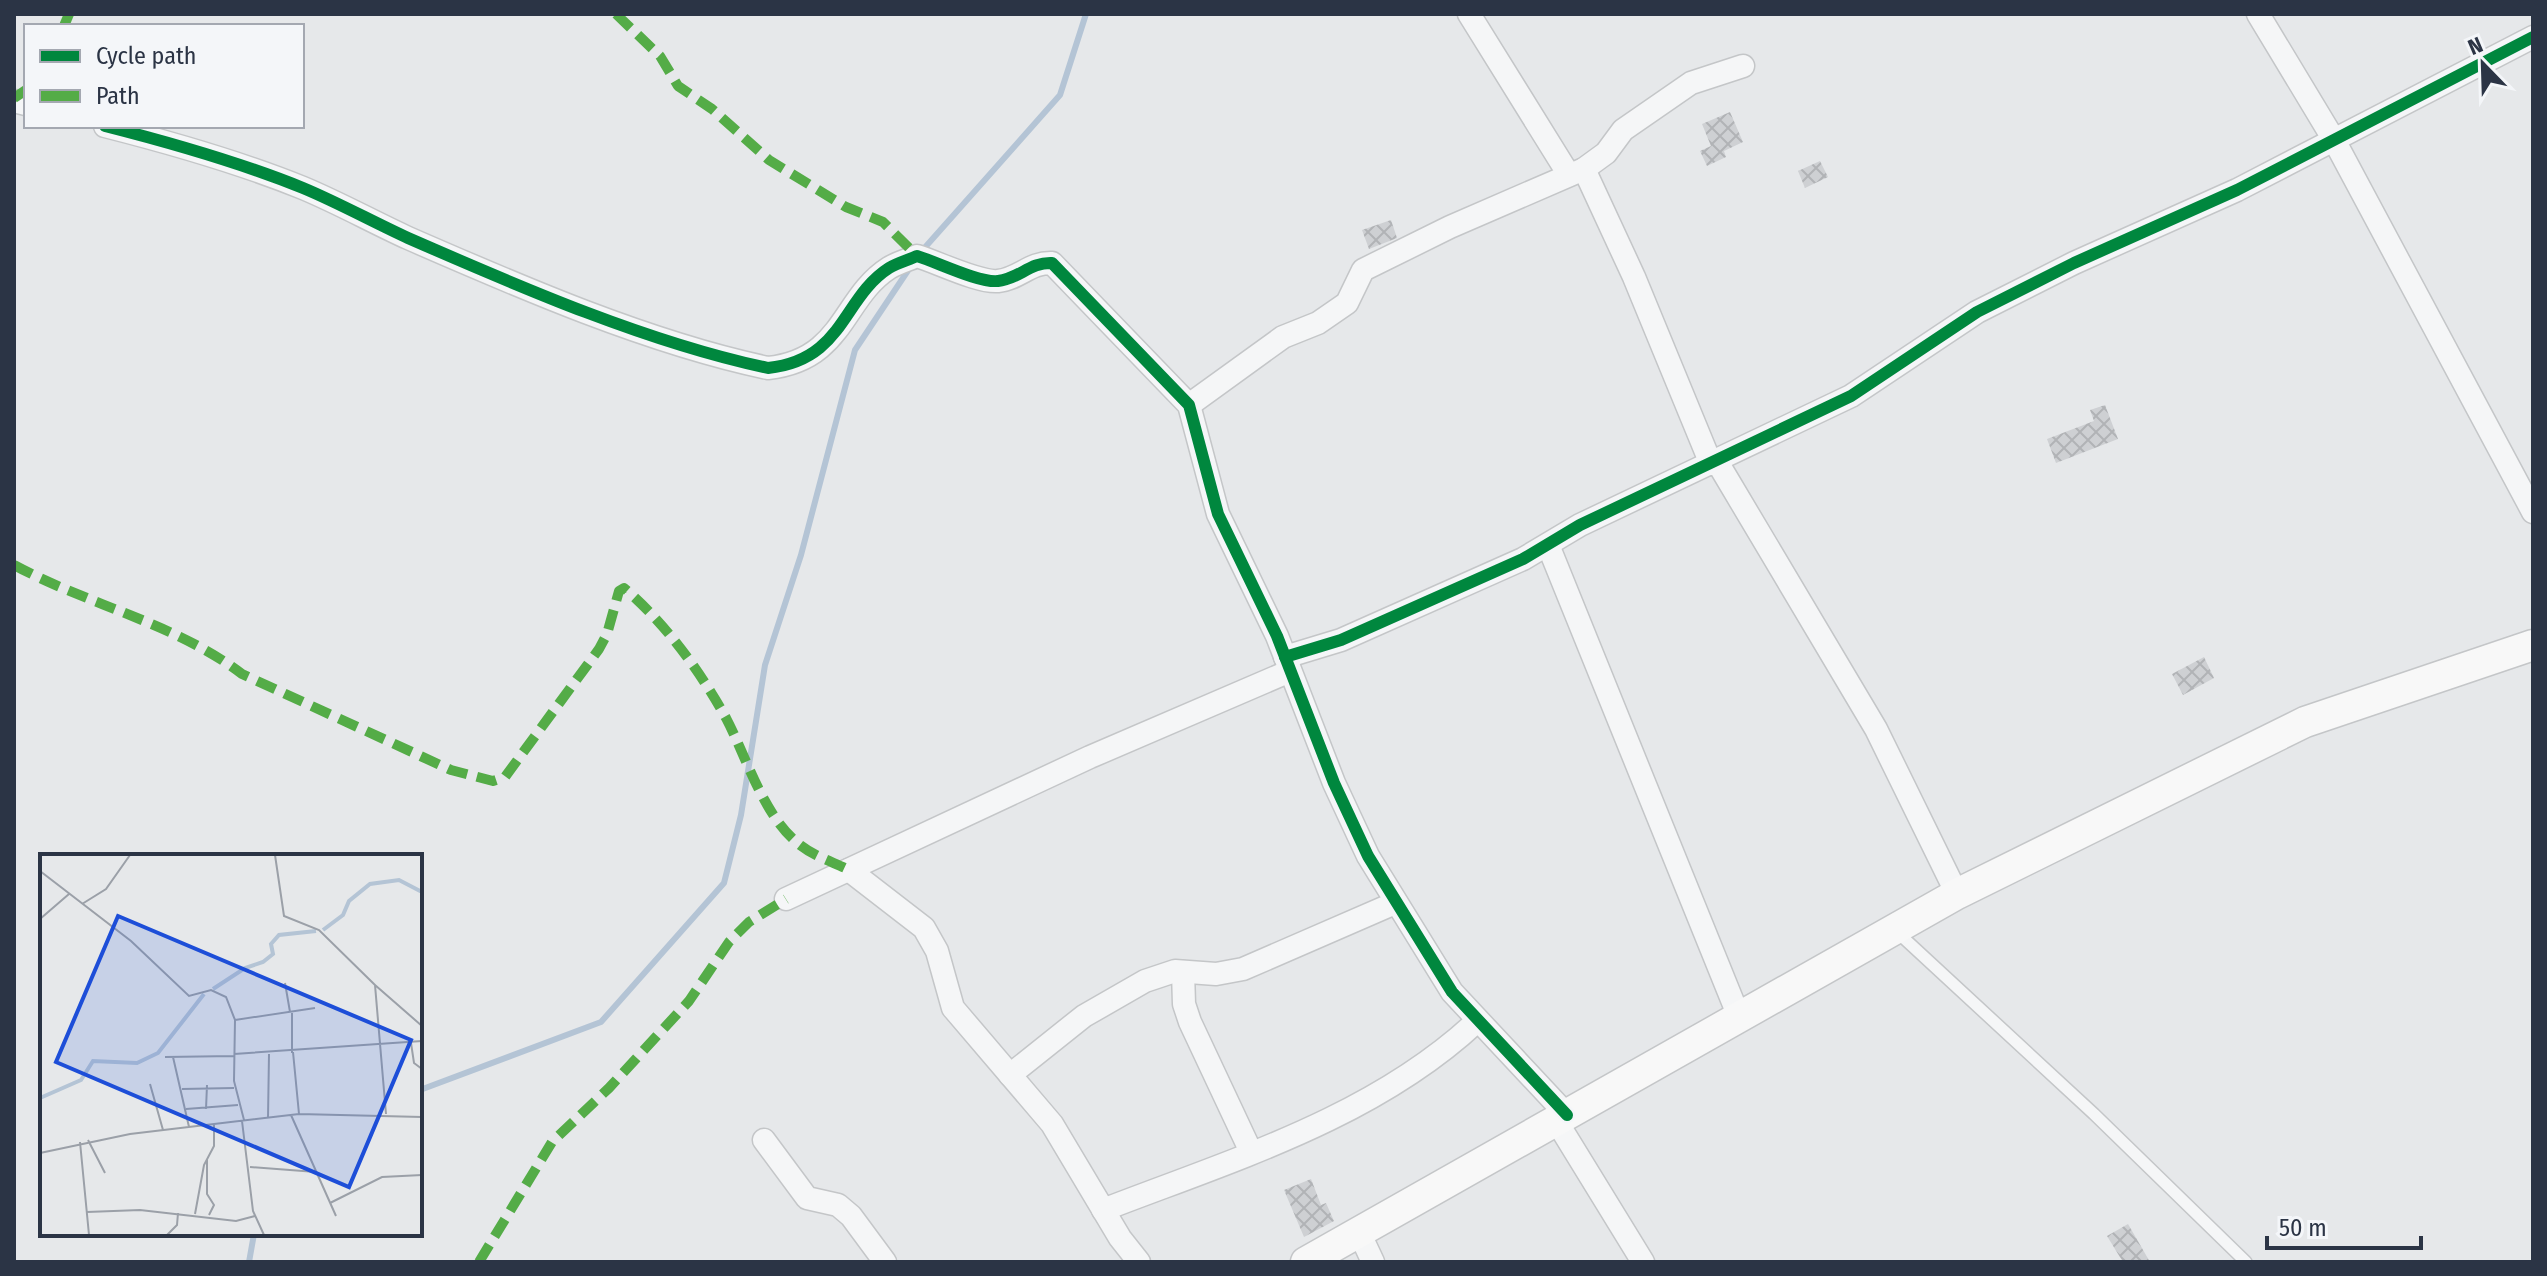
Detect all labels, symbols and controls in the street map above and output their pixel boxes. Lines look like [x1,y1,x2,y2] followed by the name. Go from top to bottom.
[24,24,304,128] legend
[2443,24,2523,104] north arrow
[2464,31,2487,61] text: N
[96,42,196,70] text: Cycle path
[96,82,140,110] text: Path
[40,854,422,1236] inset map
[2267,1200,2421,1250] scale bar
[2279,1214,2327,1242] text: 50 m

